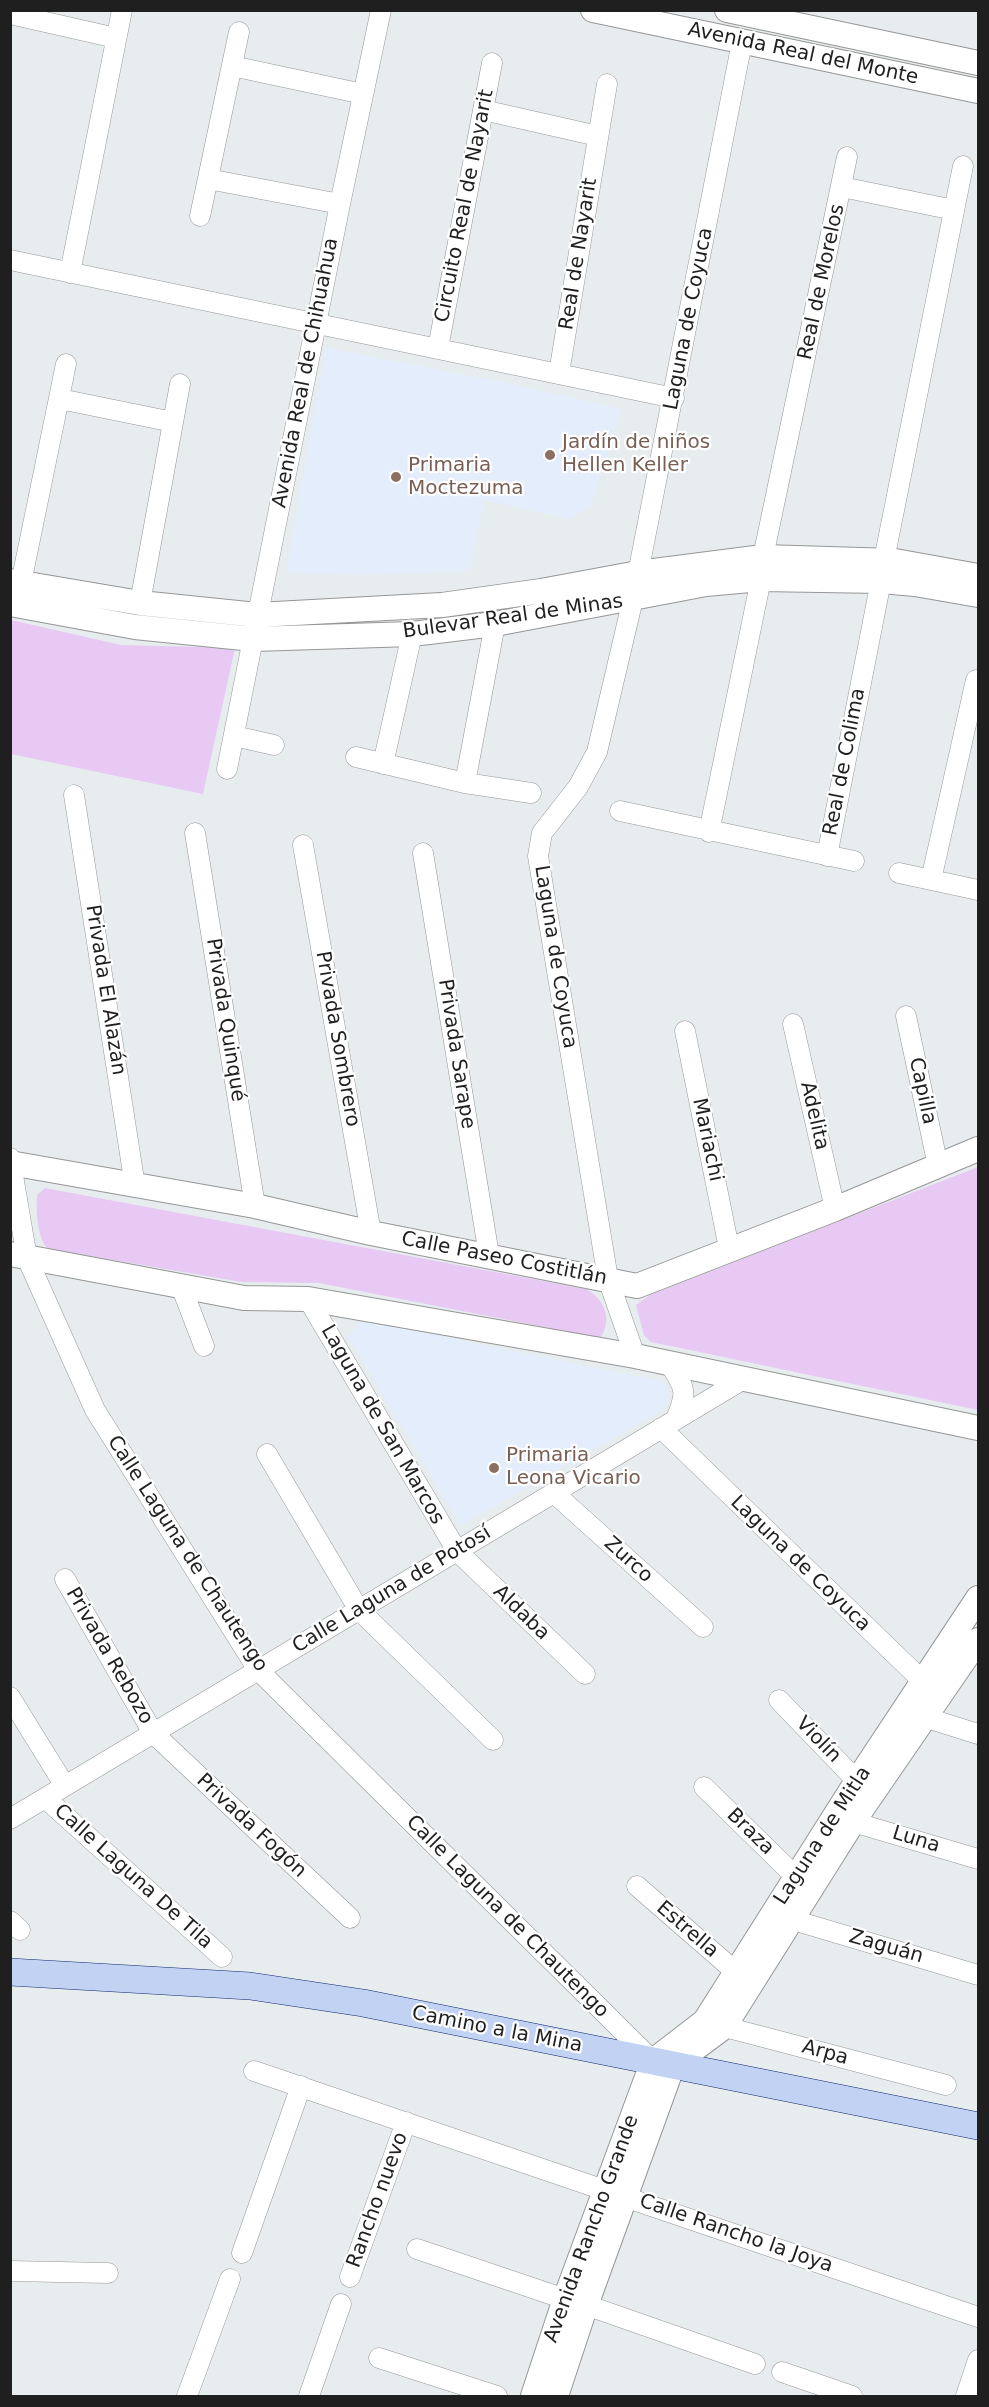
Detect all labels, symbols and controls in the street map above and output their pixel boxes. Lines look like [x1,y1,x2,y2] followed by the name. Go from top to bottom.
[686,18,920,90] street label: Avenida Real del Monte
[431,88,499,324] street label: Circuito Real de Nayarit
[555,176,603,332] street label: Real de Nayarit
[794,202,850,362] street label: Real de Morelos
[660,226,718,412] street label: Laguna de Coyuca
[268,236,344,510] street label: Avenida Real de Chihuahua
[562,431,710,478] place label: Jardín de niños Hellen Keller
[543,448,557,462] marker: Jardín de niños Hellen Keller
[408,454,524,501] place label: Primaria Moctezuma
[389,470,403,484] marker: Primaria Moctezuma
[401,590,625,644] street label: Bulevar Real de Minas
[819,686,871,838] street label: Real de Colima
[529,864,581,1050] street label: Laguna de Coyuca
[80,903,130,1077] street label: Privada El Alazán
[200,937,250,1103] street label: Privada Quinqué
[310,949,364,1129] street label: Privada Sombrero
[432,977,480,1131] street label: Privada Sarape
[903,1055,941,1127] street label: Capilla
[794,1079,834,1153] street label: Adelita
[686,1096,728,1184] street label: Mariachi
[399,1227,609,1291] street label: Calle Paseo Costitlán
[315,1321,449,1529] street label: Laguna de San Marcos
[102,1431,272,1677] street label: Calle Laguna de Chautengo
[506,1444,641,1491] place label: Primaria Leona Vicario
[487,1461,501,1475] marker: Primaria Leona Vicario
[725,1491,875,1637] street label: Laguna de Coyuca
[289,1521,495,1659] street label: Calle Laguna de Potosí
[599,1532,657,1588] street label: Zurco
[488,1580,554,1646] street label: Aldaba
[60,1583,158,1729] street label: Privada Rebozo
[790,1712,846,1768] street label: Violín
[769,1762,877,1910] street label: Laguna de Mitla
[191,1769,311,1883] street label: Privada Fogón
[49,1799,217,1955] street label: Calle Laguna De Tila
[721,1804,779,1860] street label: Braza
[401,1811,613,2023] street label: Calle Laguna de Chautengo
[889,1821,943,1859] street label: Luna
[651,1897,723,1963] street label: Estrella
[846,1925,926,1969] street label: Zaguán
[410,2002,584,2058] street label: Camino a la Mina
[799,2035,851,2071] street label: Arpa
[540,2112,644,2346] street label: Avenida Rancho Grande
[342,2129,414,2271] street label: Rancho nuevo
[636,2190,836,2278] street label: Calle Rancho la Joya

